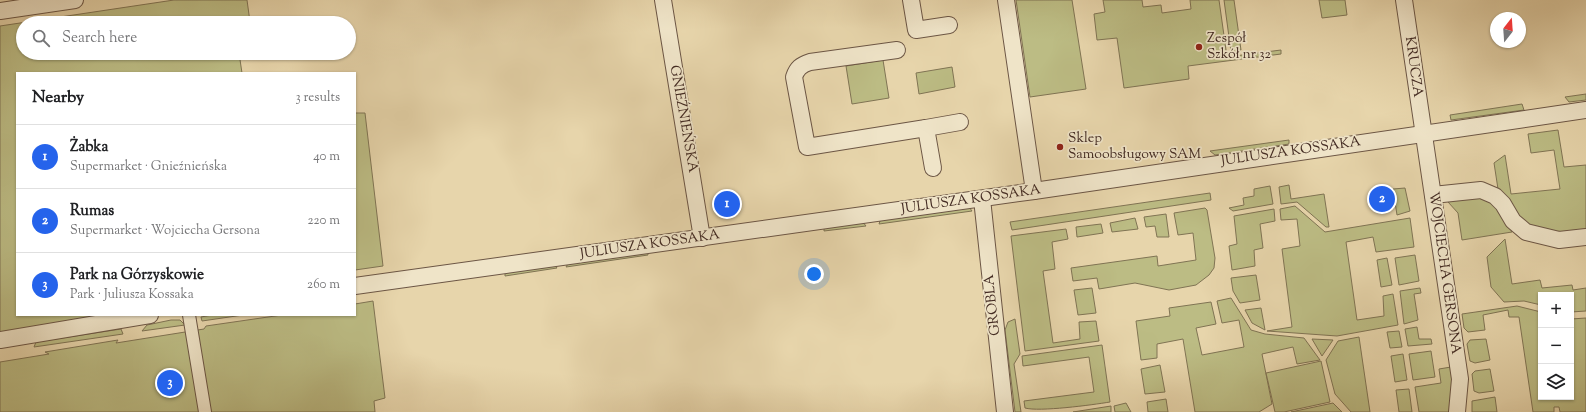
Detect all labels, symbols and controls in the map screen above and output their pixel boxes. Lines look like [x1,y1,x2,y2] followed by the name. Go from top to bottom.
[1490,12,1526,48] north arrow
[16,16,356,60] search box
[30,27,52,49] icon: search
[62,28,137,49] text: Search here
[1207,29,1272,65] place label: Zespół Szkół nr 32
[1399,35,1427,99] street label: KRUCZA
[1194,42,1204,52] marker: Zespół Szkół nr 32
[664,64,702,175] street label: GNIEŹNIEŃSKA
[32,86,84,110] text: Nearby
[295,89,340,107] text: 3 results
[1068,129,1201,165] place label: Sklep Samoobsługowy SAM
[1219,132,1363,172] street label: JULIUSZA KOSSAKA
[70,137,108,158] text: Żabka
[1055,142,1065,152] marker: Sklep Samoobsługowy SAM
[43,148,47,166] text: 1
[313,148,340,166] text: 40 m
[70,158,227,176] text: Supermarket · Gnieźnieńska
[899,180,1043,220] street label: JULIUSZA KOSSAKA
[1369,184,1395,214] pin: 2
[714,189,740,219] pin: 1
[1423,190,1465,356] street label: WOJCIECHA GERSONA
[70,201,114,222] text: Rumas
[42,212,48,230] text: 2
[307,212,340,230] text: 220 m
[70,222,260,240] text: Supermarket · Wojciecha Gersona
[578,225,722,265] street label: JULIUSZA KOSSAKA
[804,264,824,284] your location
[70,265,204,286] text: Park na Górzyskowie
[980,273,1006,337] street label: GROBLA
[42,276,48,294] text: 3
[307,276,340,294] text: 260 m
[70,286,194,304] text: Park · Juliusza Kossaka
[1538,292,1574,400] map controls
[1538,292,1574,328] button: +
[1538,328,1574,364] button: −
[1538,364,1574,400] button: layers
[157,368,183,398] pin: 3

